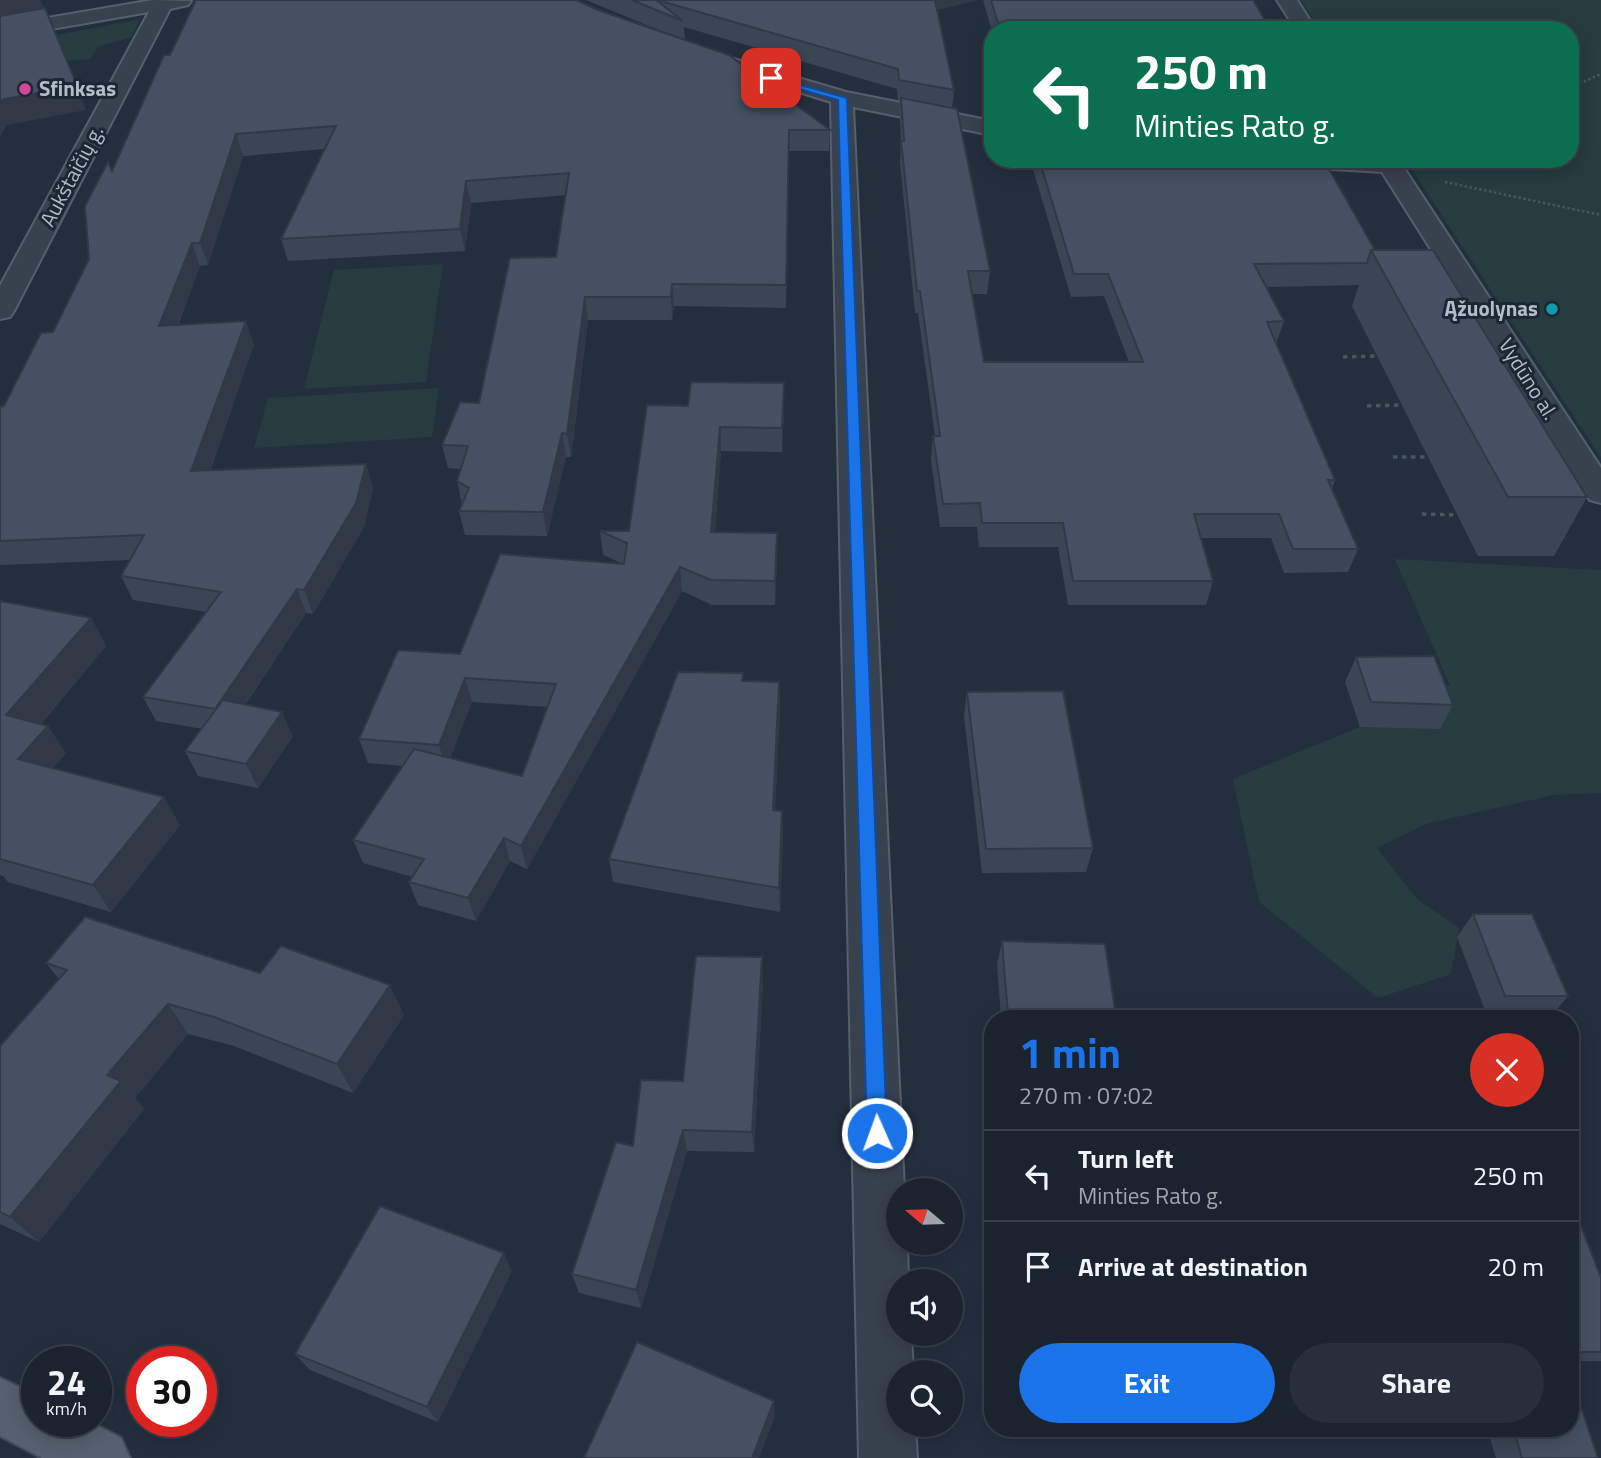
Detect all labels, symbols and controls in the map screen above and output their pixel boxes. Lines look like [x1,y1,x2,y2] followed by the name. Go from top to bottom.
[1134,33,1268,108] text: 250 m
[741,48,801,108] pin
[1019,49,1110,140] icon: left
[752,59,790,97] icon: arrive
[39,72,116,104] place label: Sfinksas
[17,81,33,97] marker: Sfinksas
[1134,101,1336,149] text: Minties Rato g.
[31,119,111,232] street label: Aukštaičių g.
[1445,292,1538,324] place label: Ąžuolynas
[1544,301,1560,317] marker: Ąžuolynas
[1491,331,1567,426] street label: Vydūno al.
[1019,1020,1121,1084] text: 1 min
[1470,1033,1544,1107] button: close
[1019,1078,1154,1113] text: 270 m · 07:02
[840,1096,914,1170] position arrow
[1078,1139,1173,1178] text: Turn left
[1473,1156,1544,1195] text: 250 m
[1019,1157,1057,1195] icon: left
[886,1178,962,1255] north arrow
[886,1178,963,1437] map controls
[1078,1178,1223,1213] text: Minties Rato g.
[1078,1247,1308,1286] text: Arrive at destination
[1487,1247,1544,1286] text: 20 m
[1019,1248,1057,1286] icon: arrive
[886,1269,963,1346] button: sound
[1019,1343,1275,1423] button: Exit
[1289,1343,1544,1423] button: Share
[126,1346,217,1437] speed limit sign: 30
[47,1355,86,1409] text: 24
[886,1360,963,1437] button: search
[46,1395,87,1422] text: km/h

